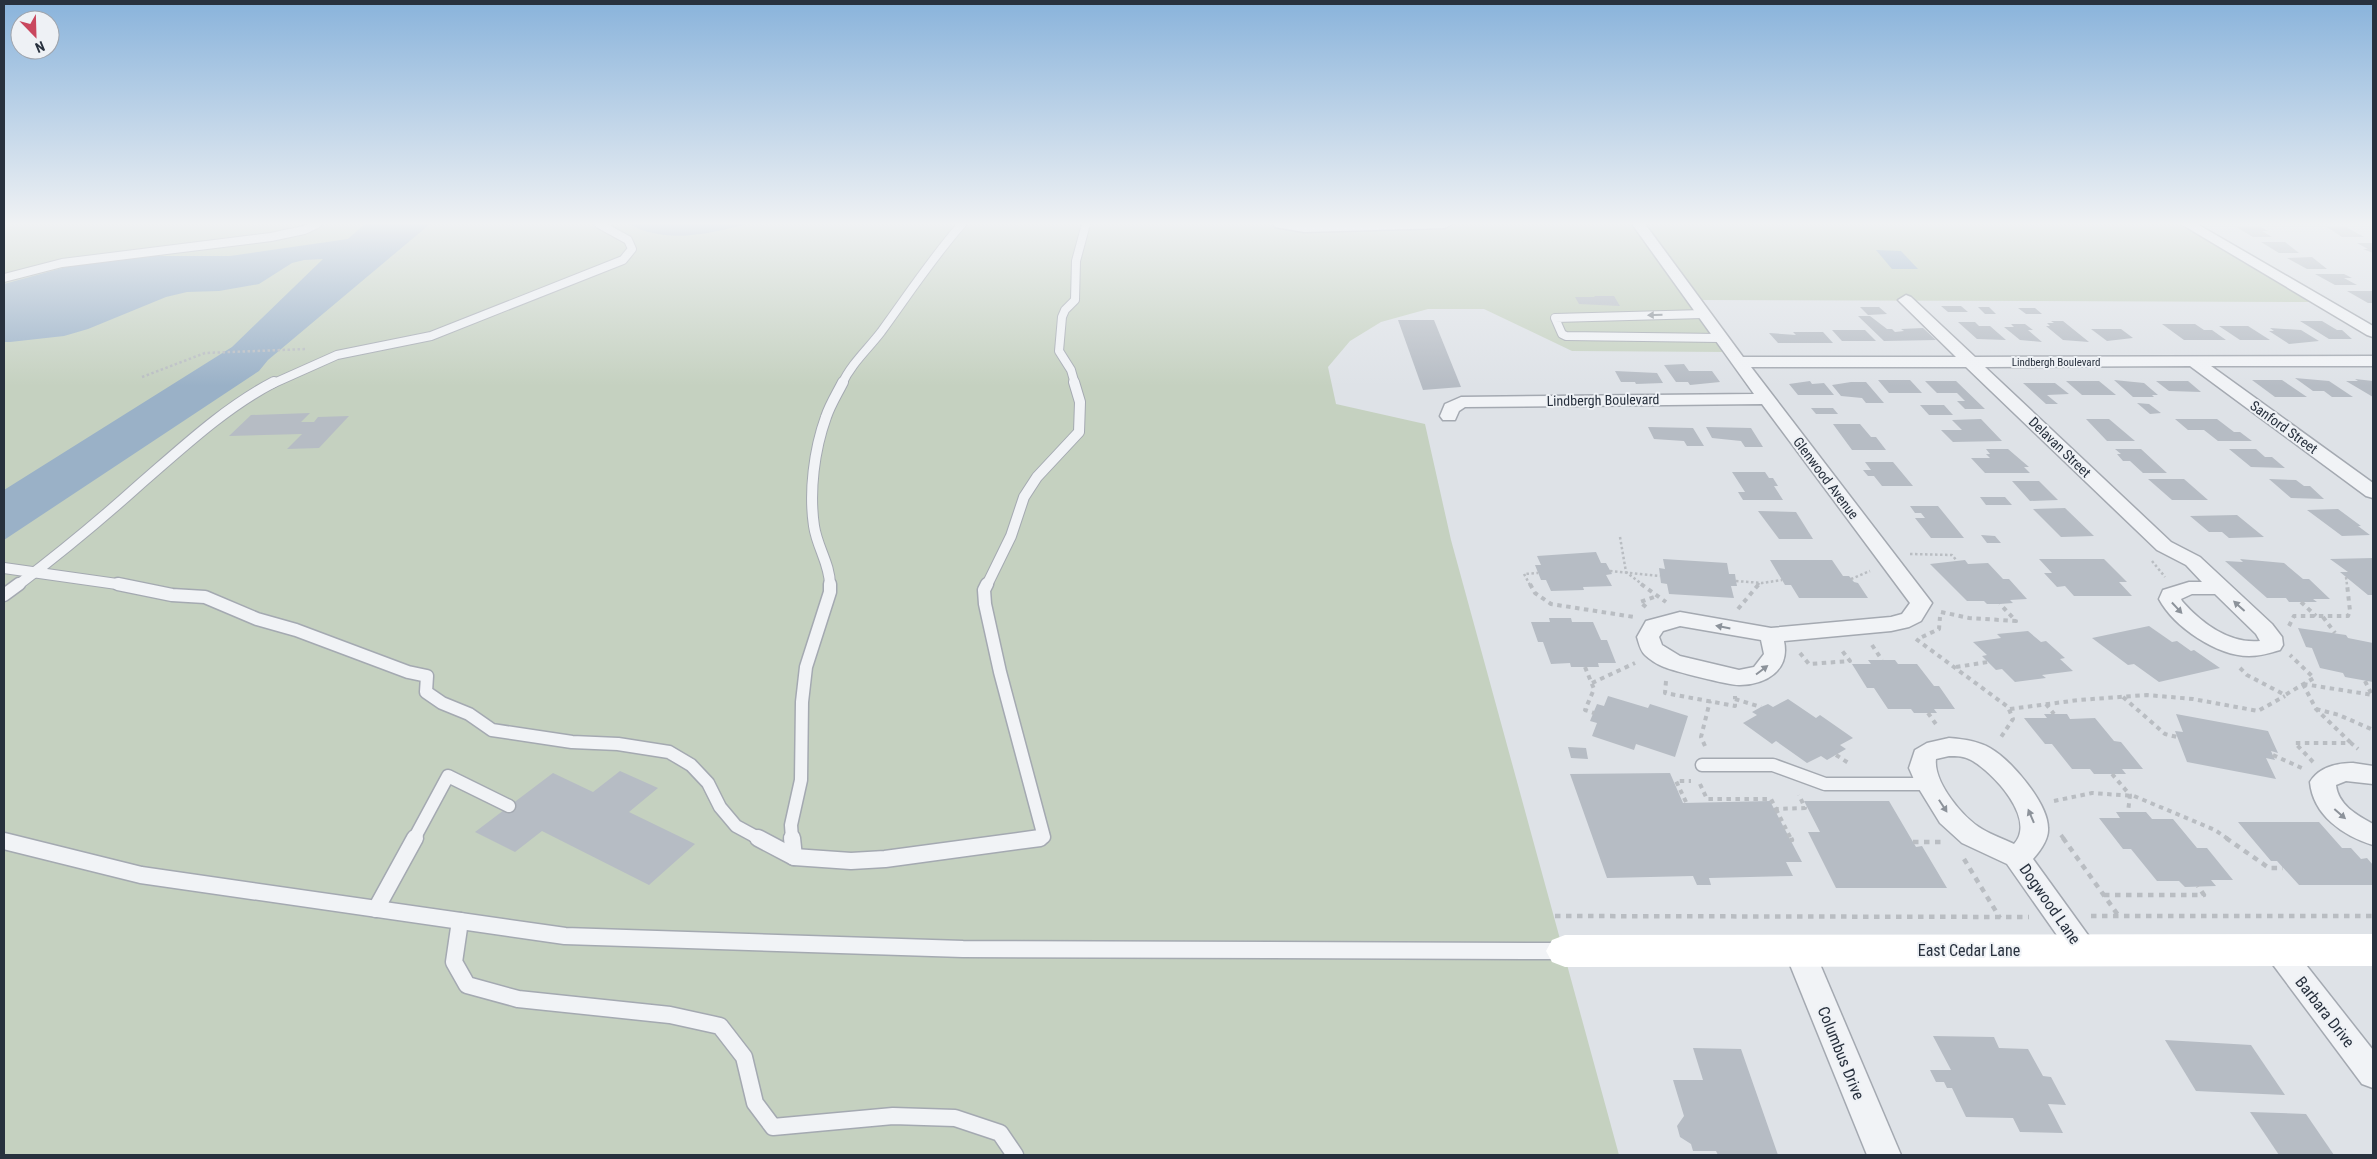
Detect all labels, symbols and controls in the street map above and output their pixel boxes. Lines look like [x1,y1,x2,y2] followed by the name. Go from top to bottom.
[10,10,60,60] north arrow
[33,38,47,56] text: N
[1646,311,1662,319] one-way arrow
[2012,356,2100,369] street label: Lindbergh Boulevard
[1546,391,1660,409] street label: Lindbergh Boulevard
[2247,397,2321,457] street label: Sanford Street
[2026,414,2094,480] street label: Delavan Street
[1790,434,1862,522] street label: Glenwood Avenue
[2234,600,2246,612] one-way arrow
[2171,602,2183,614] one-way arrow
[1716,623,1731,631] one-way arrow
[1755,665,1768,675] one-way arrow
[1938,799,1947,812] one-way arrow
[2334,808,2346,820] one-way arrow
[2027,809,2035,823] one-way arrow
[2015,860,2085,948] street label: Dogwood Lane
[1918,941,2020,960] street label: East Cedar Lane
[2291,973,2359,1051] street label: Barbara Drive
[1814,1004,1868,1102] street label: Columbus Drive

